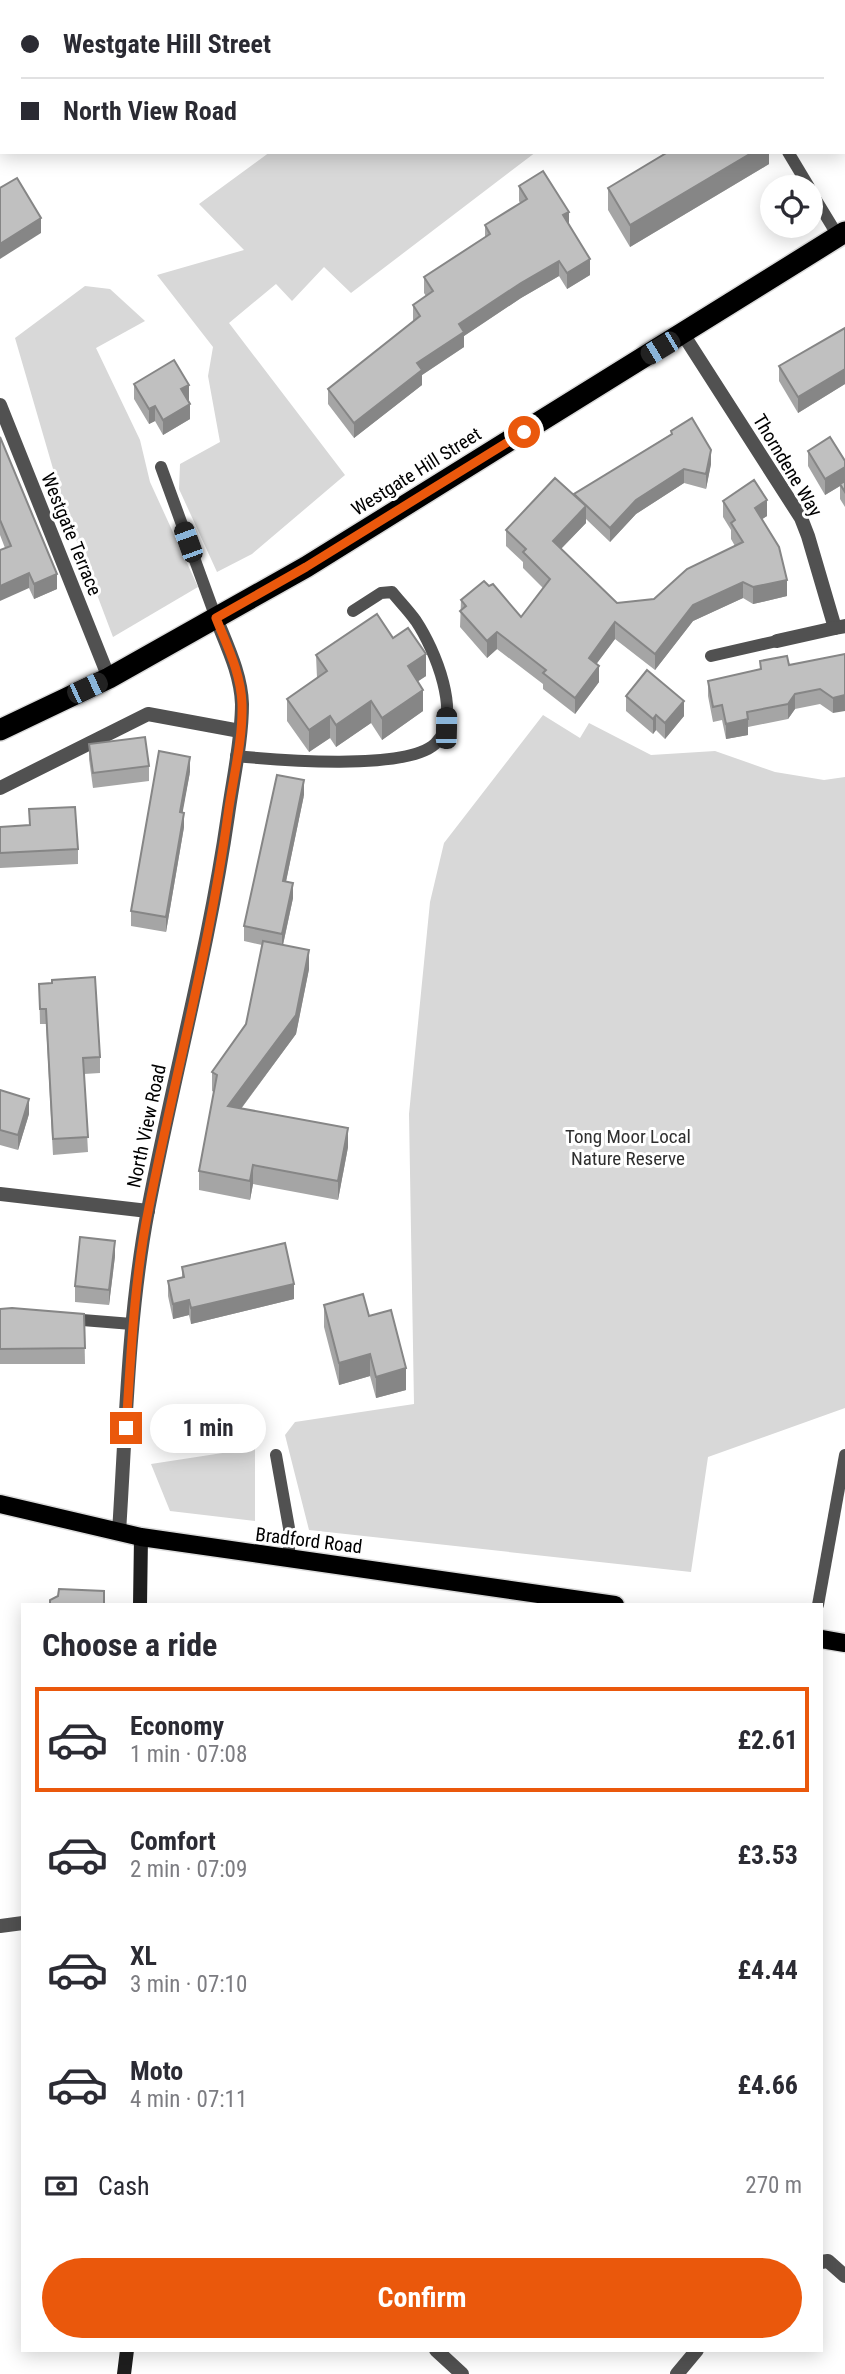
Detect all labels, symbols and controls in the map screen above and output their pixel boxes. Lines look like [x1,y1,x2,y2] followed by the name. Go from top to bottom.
[63,29,271,59] text: Westgate Hill Street
[63,96,237,126] text: North View Road
[760,175,823,238] map controls
[760,175,823,238] button: locate
[637,328,684,368] car
[748,410,827,521] street label: Thorndene Way
[508,416,540,448] route start
[347,422,485,521] street label: Westgate Hill Street
[36,469,107,599] street label: Westgate Terrace
[171,519,206,565] car
[64,670,111,706] car
[436,707,457,749] car
[122,1062,171,1190] street label: North View Road
[565,1125,691,1170] park label: Tong Moor Local Nature Reserve
[150,1404,266,1452] callout: 1 min
[110,1412,142,1444] route end
[182,1415,234,1442] text: 1 min
[254,1523,364,1558] street label: Bradford Road
[42,1626,217,1664] text: Choose a ride
[46,1708,109,1771] icon: car
[130,1711,224,1741] text: Economy
[737,1725,798,1755] text: £2.61
[130,1741,247,1768] text: 1 min · 07:08
[46,1823,109,1886] icon: car
[130,1826,216,1856] text: Comfort
[737,1840,798,1870] text: £3.53
[130,1856,247,1883] text: 2 min · 07:09
[46,1938,109,2001] icon: car
[130,1941,157,1971] text: XL
[737,1955,798,1985] text: £4.44
[130,1971,247,1998] text: 3 min · 07:10
[46,2053,109,2116] icon: car
[130,2056,183,2086] text: Moto
[737,2070,798,2100] text: £4.66
[130,2086,247,2113] text: 4 min · 07:11
[42,2167,80,2205] icon: cash
[98,2171,150,2201] text: Cash
[745,2172,802,2199] text: 270 m
[42,2258,802,2338] button: Confirm

